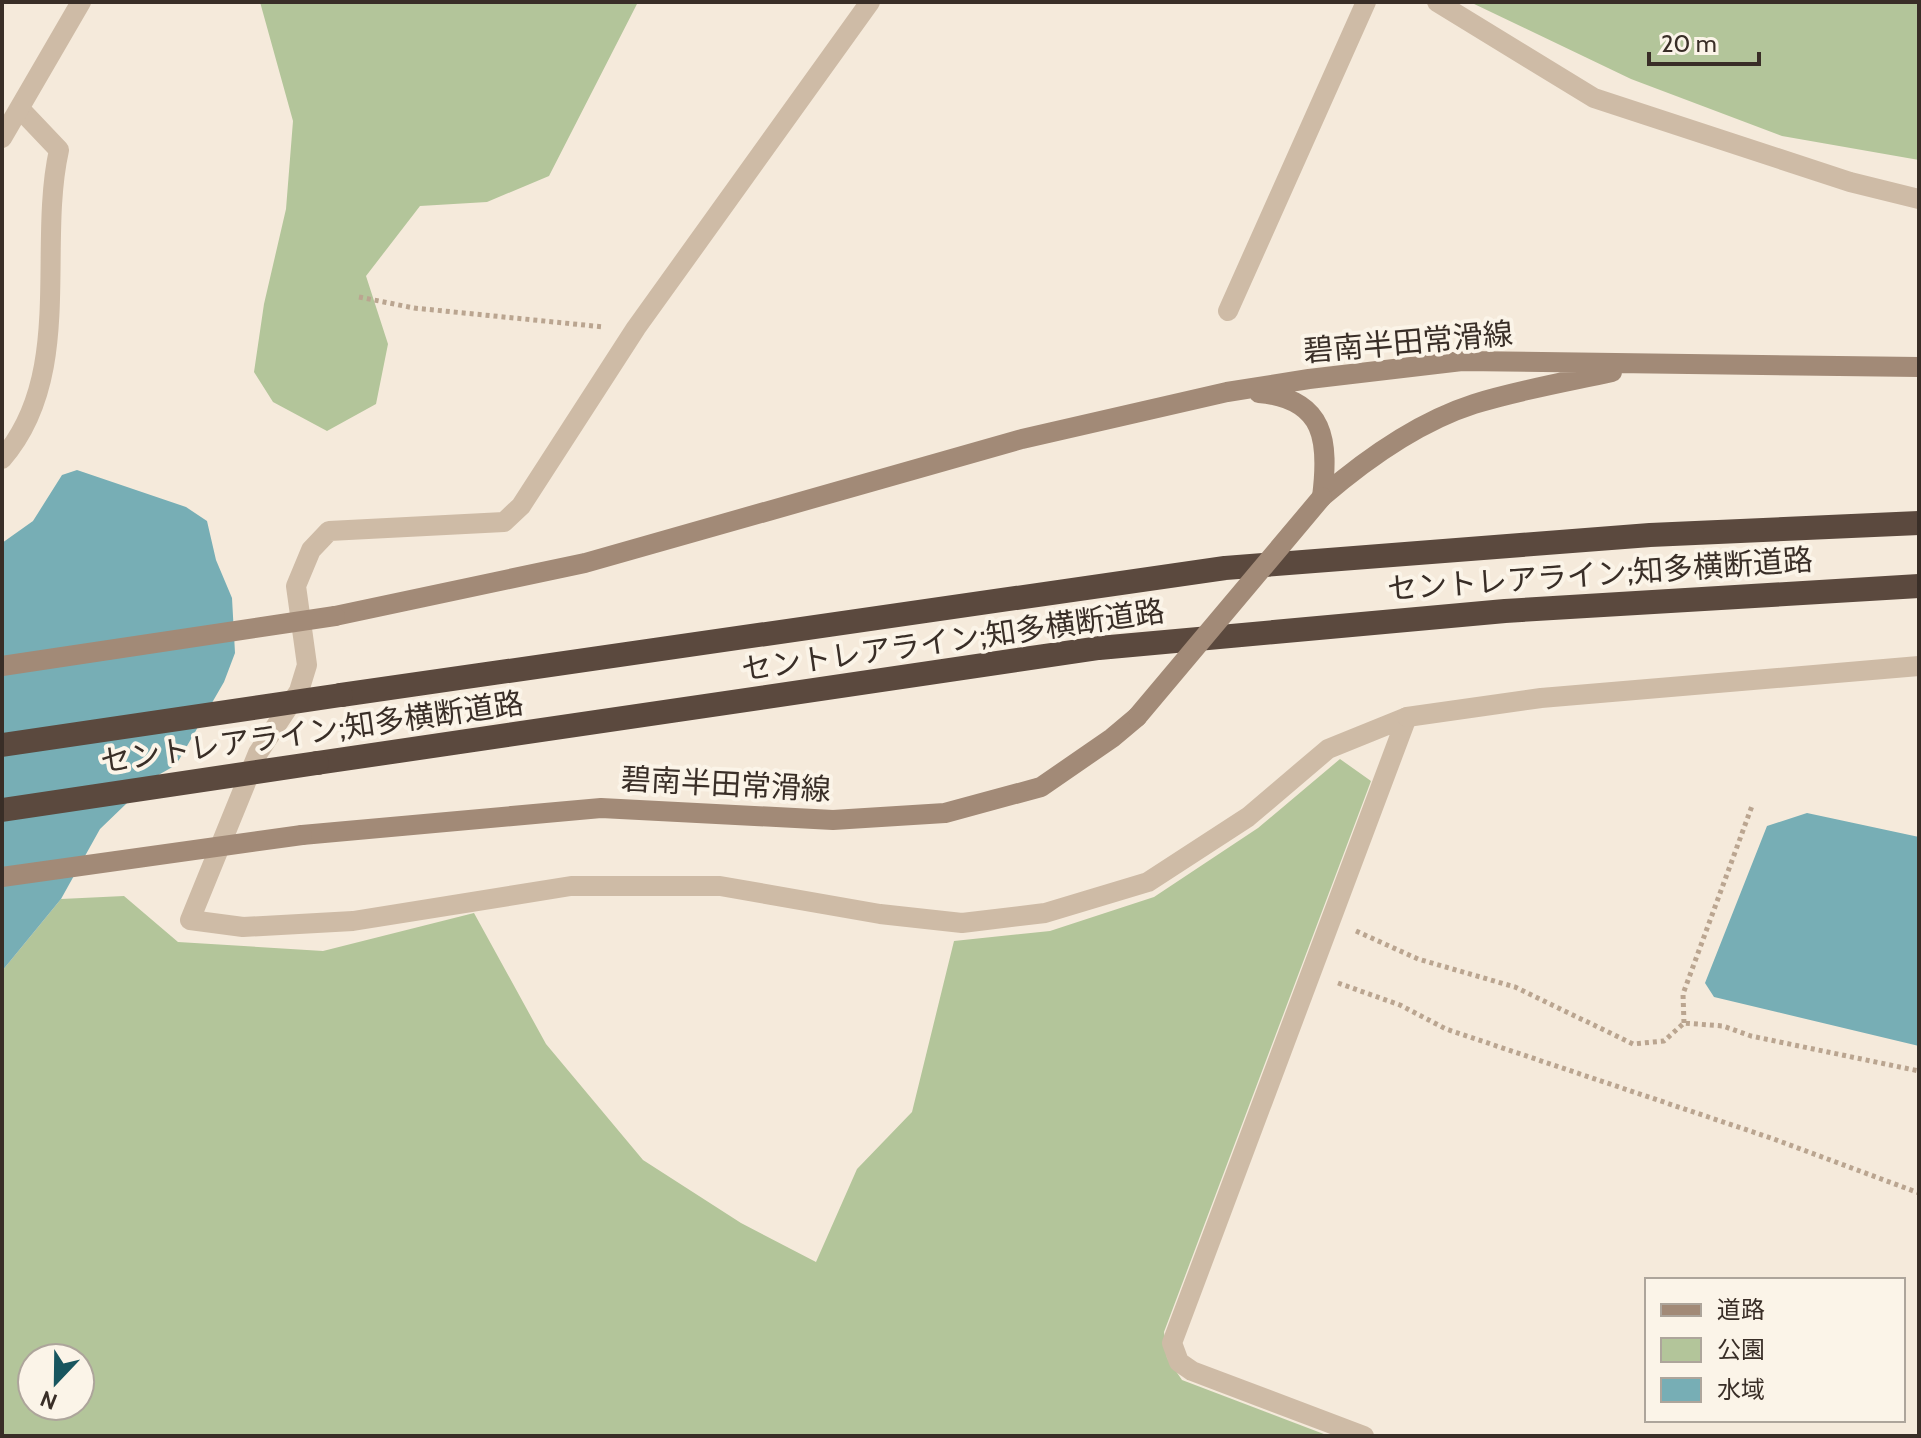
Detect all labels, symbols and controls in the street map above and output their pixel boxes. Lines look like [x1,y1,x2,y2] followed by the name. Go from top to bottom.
[1649,16,1759,66] scale bar
[1661,29,1717,58] text: 20 m
[1302,314,1514,370] street label: 碧南半田常滑線
[1386,541,1814,607] street label: セントレアライン;知多横断道路
[739,592,1167,688] street label: セントレアライン;知多横断道路
[98,684,526,780] street label: セントレアライン;知多横断道路
[620,760,832,808] street label: 碧南半田常滑線
[1645,1278,1905,1422] legend
[1717,1295,1765,1324] text: 道路
[1717,1335,1765,1364] text: 公園
[16,1342,96,1422] north arrow
[1717,1375,1765,1404] text: 水域
[36,1385,61,1416] text: N

